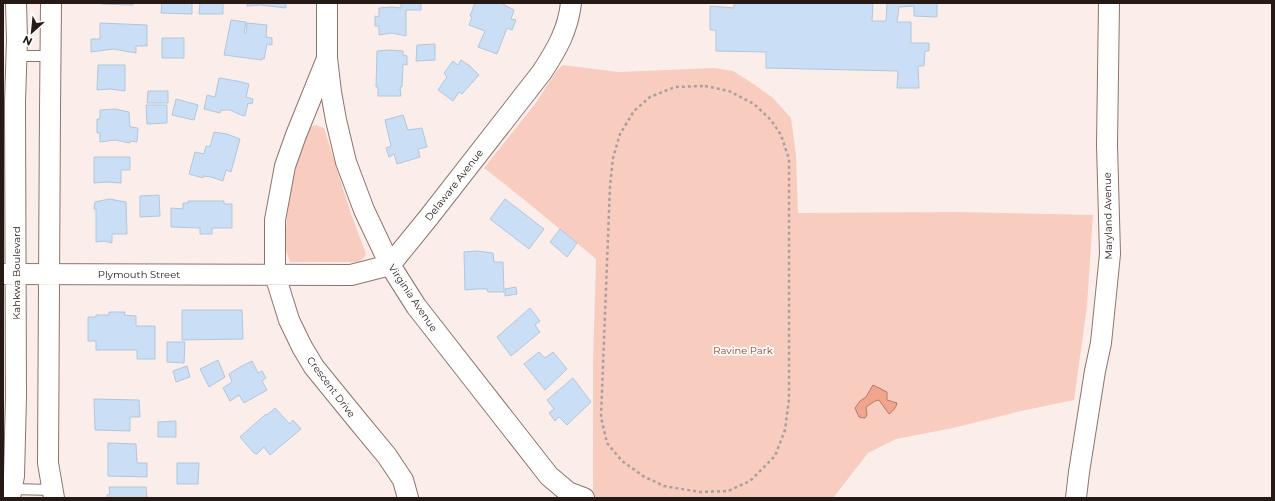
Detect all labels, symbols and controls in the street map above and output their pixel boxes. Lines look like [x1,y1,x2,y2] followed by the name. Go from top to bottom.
[12,12,52,52] north arrow
[20,33,35,49] text: N
[422,146,486,224] street label: Delaware Avenue
[1101,172,1115,260] street label: Maryland Avenue
[10,226,23,320] street label: Kahkwa Boulevard
[386,262,440,334] street label: Virginia Avenue
[98,268,180,281] street label: Plymouth Street
[713,344,773,357] park label: Ravine Park
[304,354,358,420] street label: Crescent Drive

